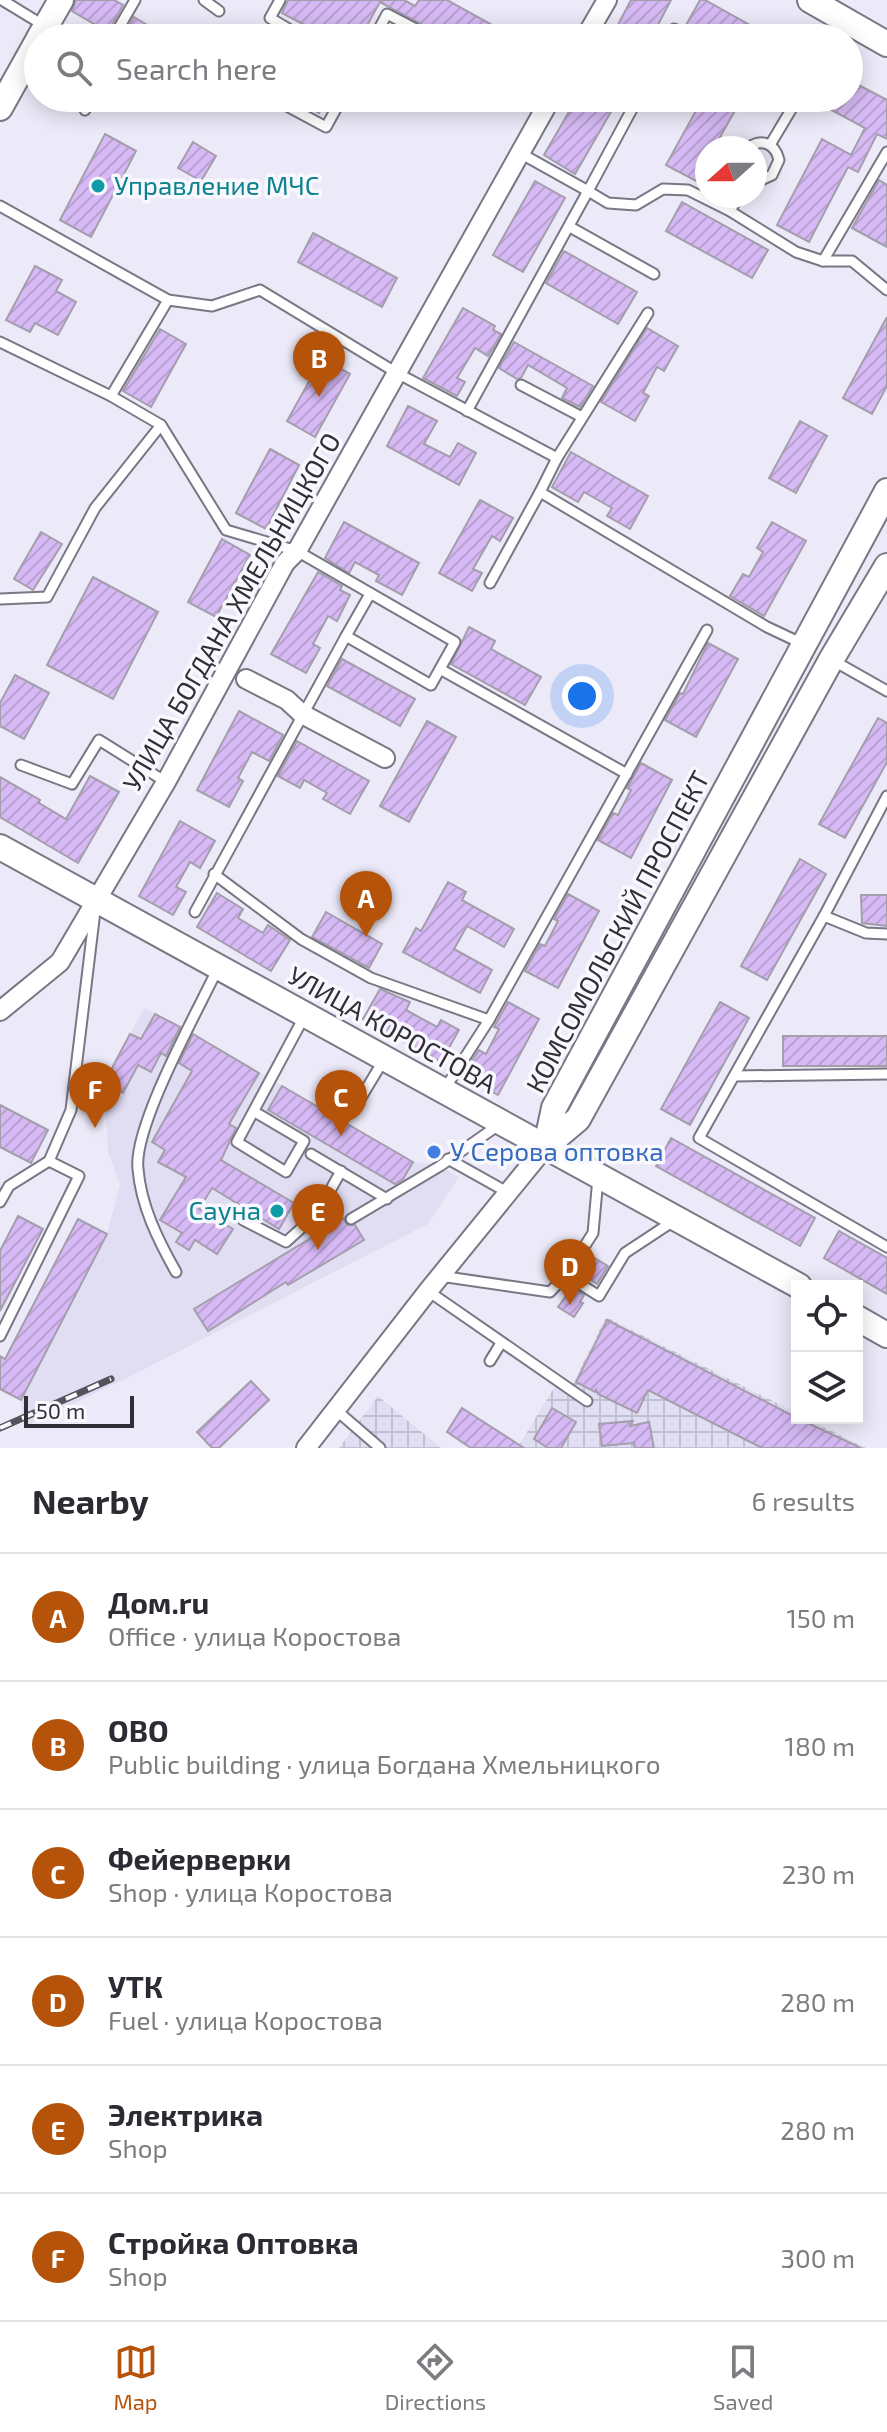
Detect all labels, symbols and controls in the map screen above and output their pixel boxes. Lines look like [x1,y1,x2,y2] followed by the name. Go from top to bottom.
[24,24,863,112] search box
[52,46,96,90] icon: search
[116,50,277,86] text: Search here
[695,136,767,208] north arrow
[114,169,320,200] place label: Управление МЧС
[89,177,107,195] marker: Управление МЧС
[293,331,345,397] pin: B
[115,427,346,796] street label: УЛИЦА БОГДАНА ХМЕЛЬНИЦКОГО
[562,676,602,716] your location
[519,765,715,1097] street label: КОМСОМОЛЬСКИЙ ПРОСПЕКТ
[340,871,392,937] pin: A
[283,959,502,1099] street label: УЛИЦА КОРОСТОВА
[69,1062,121,1128] pin: F
[315,1070,367,1136] pin: C
[450,1135,664,1166] place label: У Серова оптовка
[425,1143,443,1161] marker: У Серова оптовка
[292,1184,344,1250] pin: E
[189,1194,261,1226] place label: Сауна
[268,1202,286,1220] marker: Сауна
[544,1239,596,1305] pin: D
[791,1280,863,1424] map controls
[791,1280,863,1352] button: locate
[791,1352,863,1424] button: layers
[24,1392,134,1428] scale bar
[36,1397,85,1423] text: 50 m
[32,1480,149,1521] text: Nearby
[752,1485,855,1516] text: 6 results
[108,1584,209,1620] text: Дом.ru
[50,1602,66,1633] text: A
[786,1602,855,1633] text: 150 m
[108,1620,401,1651] text: Office · улица Коростова
[108,1712,169,1748] text: ОВО
[50,1730,66,1761] text: B
[785,1730,855,1761] text: 180 m
[108,1748,661,1779] text: Public building · улица Богдана Хмельницкого
[108,1840,291,1876] text: Фейерверки
[50,1858,66,1889] text: C
[782,1858,855,1889] text: 230 m
[108,1876,393,1907] text: Shop · улица Коростова
[108,1968,163,2004] text: УТК
[49,1986,67,2017] text: D
[780,1986,855,2017] text: 280 m
[108,2004,383,2035] text: Fuel · улица Коростова
[108,2096,263,2132] text: Электрика
[50,2114,66,2145] text: E
[780,2114,855,2145] text: 280 m
[108,2132,168,2163] text: Shop
[108,2224,359,2260] text: Стройка Оптовка
[51,2242,65,2273] text: F
[781,2242,855,2273] text: 300 m
[108,2260,168,2291] text: Shop
[114,2340,158,2414] tab: Map
[385,2340,486,2414] tab: Directions
[713,2340,773,2414] tab: Saved

